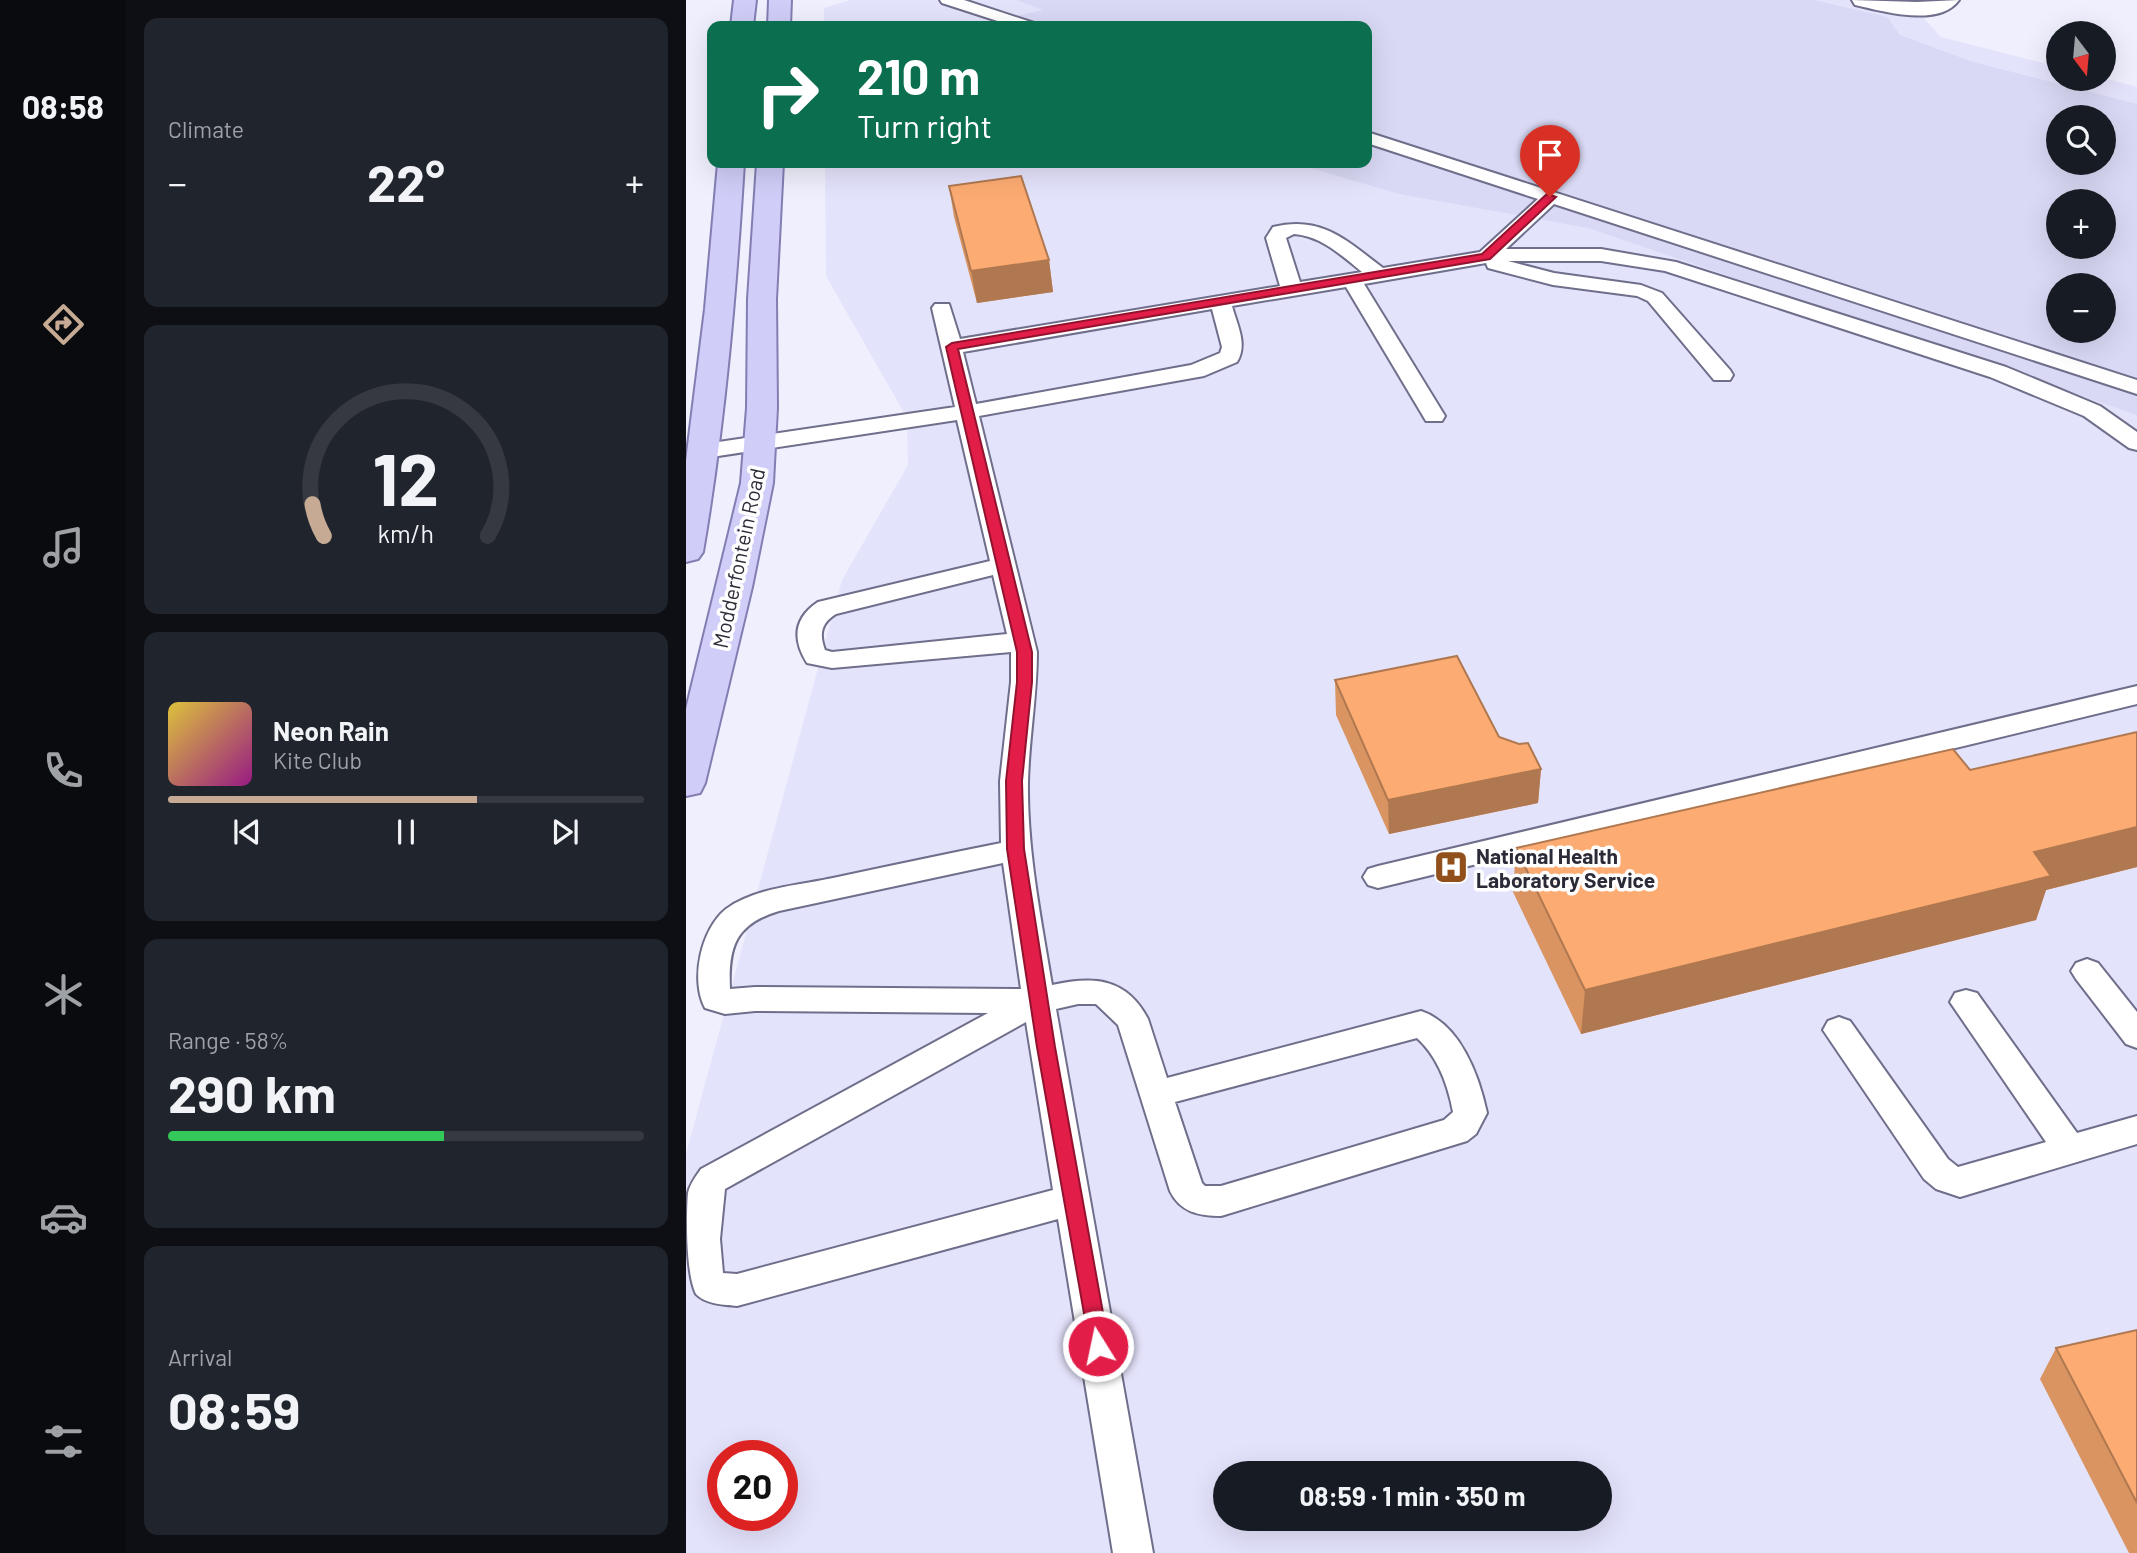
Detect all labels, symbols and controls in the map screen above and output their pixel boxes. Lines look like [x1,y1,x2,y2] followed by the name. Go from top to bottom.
[2046,21,2116,91] north arrow
[2046,21,2116,343] map controls
[857,46,980,105] text: 210 m
[742,49,833,140] icon: right
[22,87,104,125] text: 08:58
[2046,105,2116,175] button: search
[857,106,992,144] text: Turn right
[168,115,244,143] text: Climate
[1520,125,1580,197] pin
[1531,136,1569,174] icon: arrive
[367,150,445,212] text: 22°
[168,159,187,205] text: −
[625,159,644,205] text: +
[2046,189,2116,259] button: +
[2046,273,2116,343] button: −
[39,300,88,349] icon: directions
[373,433,439,521] text: 12
[707,466,769,650] street label: Modderfontein Road
[378,517,434,547] text: km/h
[39,523,88,572] icon: music
[273,715,389,746] text: Neon Rain
[39,746,88,795] icon: phone
[273,746,362,774] text: Kite Club
[228,813,266,851] icon: previous
[387,813,425,851] icon: pause
[546,813,584,851] icon: next
[1476,843,1655,892] place label: National Health Laboratory Service
[1432,848,1470,886] hospital icon: National Health Laboratory Service
[39,970,88,1019] icon: climate
[168,1026,288,1054] text: Range · 58%
[168,1061,336,1123] text: 290 km
[39,1193,88,1242] icon: car
[1061,1309,1135,1383] position arrow
[168,1343,232,1371] text: Arrival
[168,1378,300,1440] text: 08:59
[39,1417,88,1466] icon: filters
[707,1440,798,1531] speed limit sign: 20
[1300,1480,1525,1511] text: 08:59 · 1 min · 350 m

